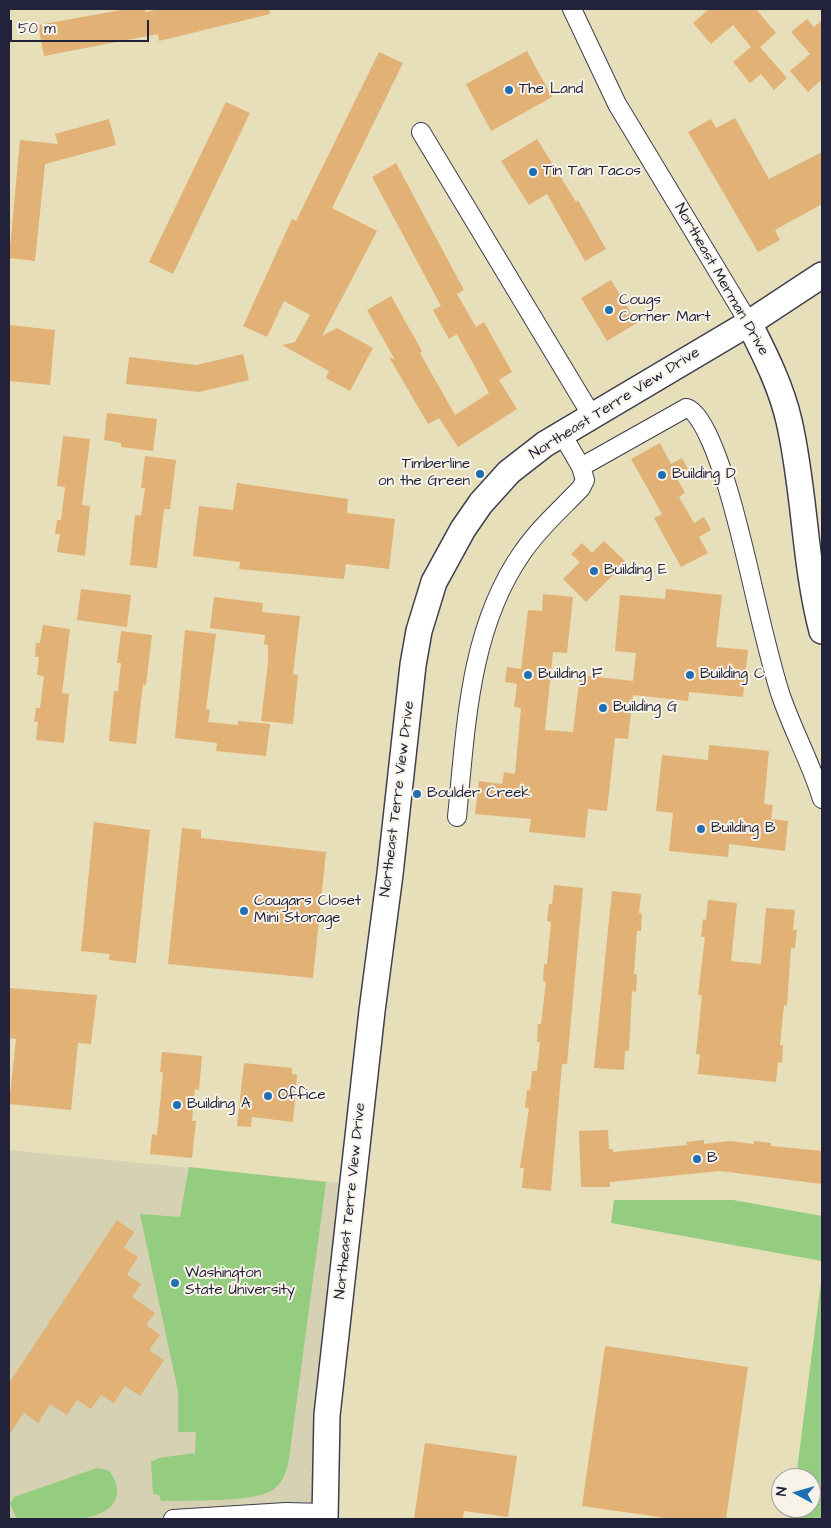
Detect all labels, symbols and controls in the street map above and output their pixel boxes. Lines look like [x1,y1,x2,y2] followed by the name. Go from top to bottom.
[12,10,151,42] scale bar
[18,18,56,39] text: 50 m
[519,81,583,99] place label: The Land
[503,84,515,96] marker: The Land
[543,163,641,181] place label: Tin Tan Tacos
[527,166,539,178] marker: Tin Tan Tacos
[670,201,772,359] street label: Northeast Merman Drive
[619,292,711,327] place label: Cougs Corner Mart
[603,304,615,316] marker: Cougs Corner Mart
[527,344,703,464] street label: Northeast Terre View Drive
[378,456,470,491] place label: Timberline on the Green
[672,466,736,484] place label: Building D
[474,468,486,480] marker: Timberline on the Green
[656,469,668,481] marker: Building D
[604,562,667,580] place label: Building E
[588,565,600,577] marker: Building E
[538,666,602,684] place label: Building F
[700,666,765,684] place label: Building C
[522,669,534,681] marker: Building F
[684,669,696,681] marker: Building C
[613,699,677,717] place label: Building G
[377,700,419,898] street label: Northeast Terre View Drive
[597,702,609,714] marker: Building G
[427,785,531,803] place label: Boulder Creek
[411,788,423,800] marker: Boulder Creek
[711,820,776,838] place label: Building B
[695,823,707,835] marker: Building B
[254,893,361,928] place label: Cougars Closet Mini Storage
[238,905,250,917] marker: Cougars Closet Mini Storage
[278,1087,326,1105] place label: Office
[262,1090,274,1102] marker: Office
[187,1096,251,1114] place label: Building A
[171,1099,183,1111] marker: Building A
[332,1102,370,1300] street label: Northeast Terre View Drive
[707,1150,718,1168] place label: B
[691,1153,703,1165] marker: B
[185,1265,295,1300] place label: Washington State University
[169,1277,181,1289] marker: Washington State University
[771,1468,821,1518] north arrow
[772,1486,792,1497] text: N

